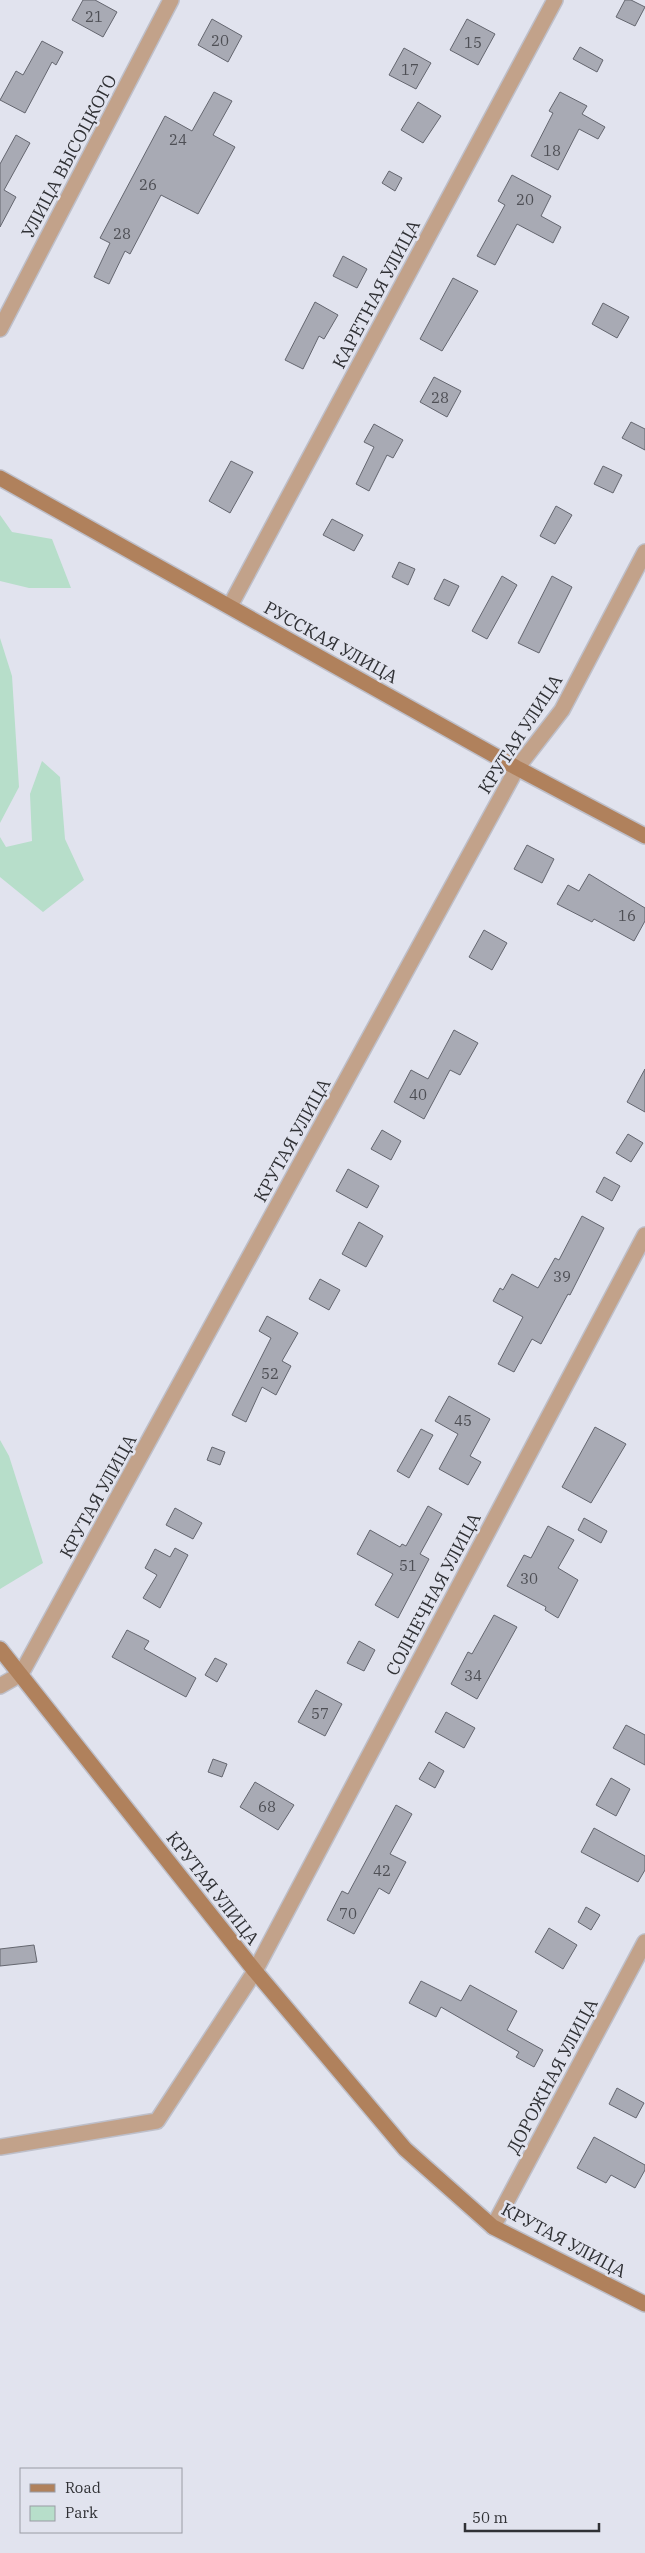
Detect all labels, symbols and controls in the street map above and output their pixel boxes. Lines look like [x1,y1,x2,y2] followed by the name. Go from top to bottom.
[85,7,103,26] house number: 21
[211,31,229,50] house number: 20
[464,33,482,52] house number: 15
[401,60,419,79] house number: 17
[16,70,122,242] street label: УЛИЦА ВЫСОЦКОГО
[169,130,187,149] house number: 24
[543,141,561,160] house number: 18
[139,175,157,194] house number: 26
[516,190,534,209] house number: 20
[327,215,425,372] street label: КАРЕТНАЯ УЛИЦА
[113,224,131,243] house number: 28
[431,388,449,407] house number: 28
[260,596,403,689] street label: РУССКАЯ УЛИЦА
[473,669,568,798] street label: КРУТАЯ УЛИЦА
[618,906,636,925] house number: 16
[249,1074,336,1206] street label: КРУТАЯ УЛИЦА
[409,1085,427,1104] house number: 40
[553,1267,571,1286] house number: 39
[261,1364,279,1383] house number: 52
[454,1411,472,1430] house number: 45
[55,1430,142,1562] street label: КРУТАЯ УЛИЦА
[380,1508,486,1679] street label: СОЛНЕЧНАЯ УЛИЦА
[399,1556,417,1575] house number: 51
[520,1569,538,1588] house number: 30
[464,1666,482,1685] house number: 34
[311,1704,329,1723] house number: 57
[258,1797,276,1816] house number: 68
[161,1827,265,1950] street label: КРУТАЯ УЛИЦА
[373,1861,391,1880] house number: 42
[339,1904,357,1923] house number: 70
[501,1994,603,2158] street label: ДОРОЖНАЯ УЛИЦА
[498,2197,631,2283] street label: КРУТАЯ УЛИЦА
[20,2468,182,2533] legend
[65,2478,101,2497] text: Road
[465,2500,599,2532] scale bar
[65,2503,98,2522] text: Park
[472,2508,508,2527] text: 50 m

